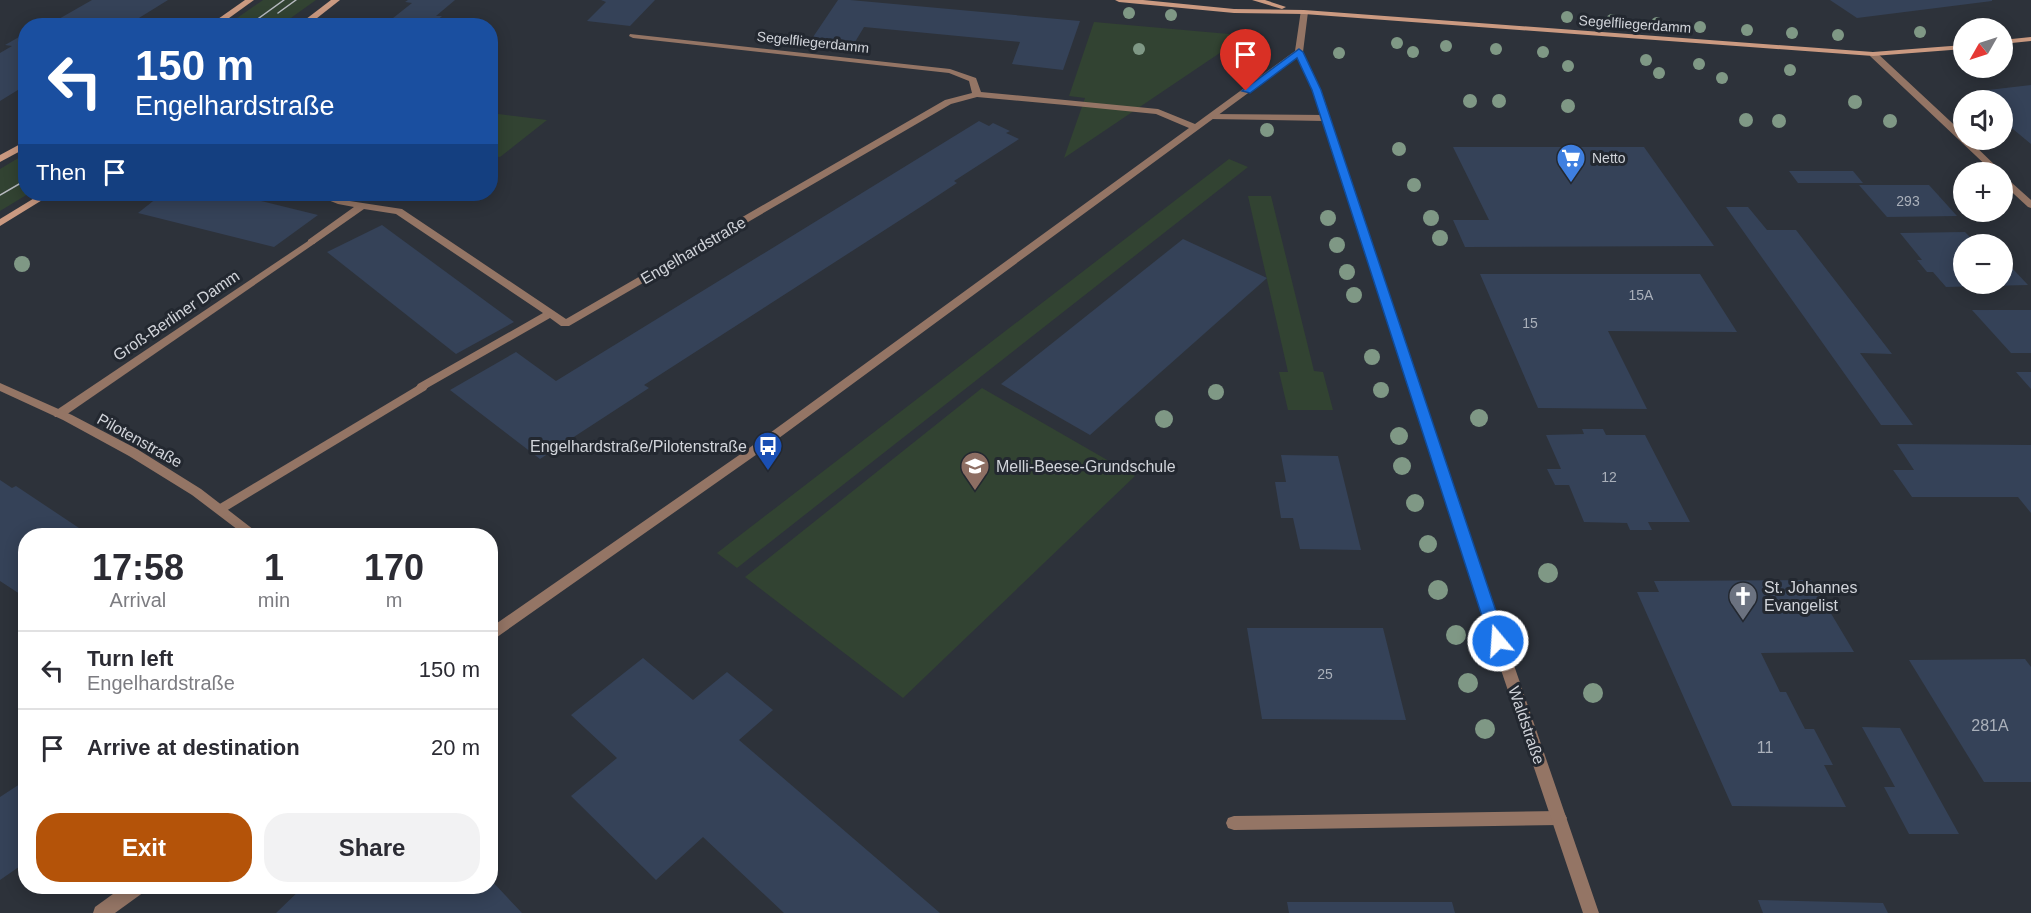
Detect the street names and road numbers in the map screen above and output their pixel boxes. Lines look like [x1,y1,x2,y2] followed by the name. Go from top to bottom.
[1578,12,1692,36] street label: Segelfliegerdamm
[756,28,870,56] street label: Segelfliegerdamm
[638,213,749,287] street label: Engelhardstraße
[110,267,243,364] street label: Groß-Berliner Damm
[94,410,185,471] street label: Pilotenstraße
[1505,684,1548,766] street label: Waldstraße

